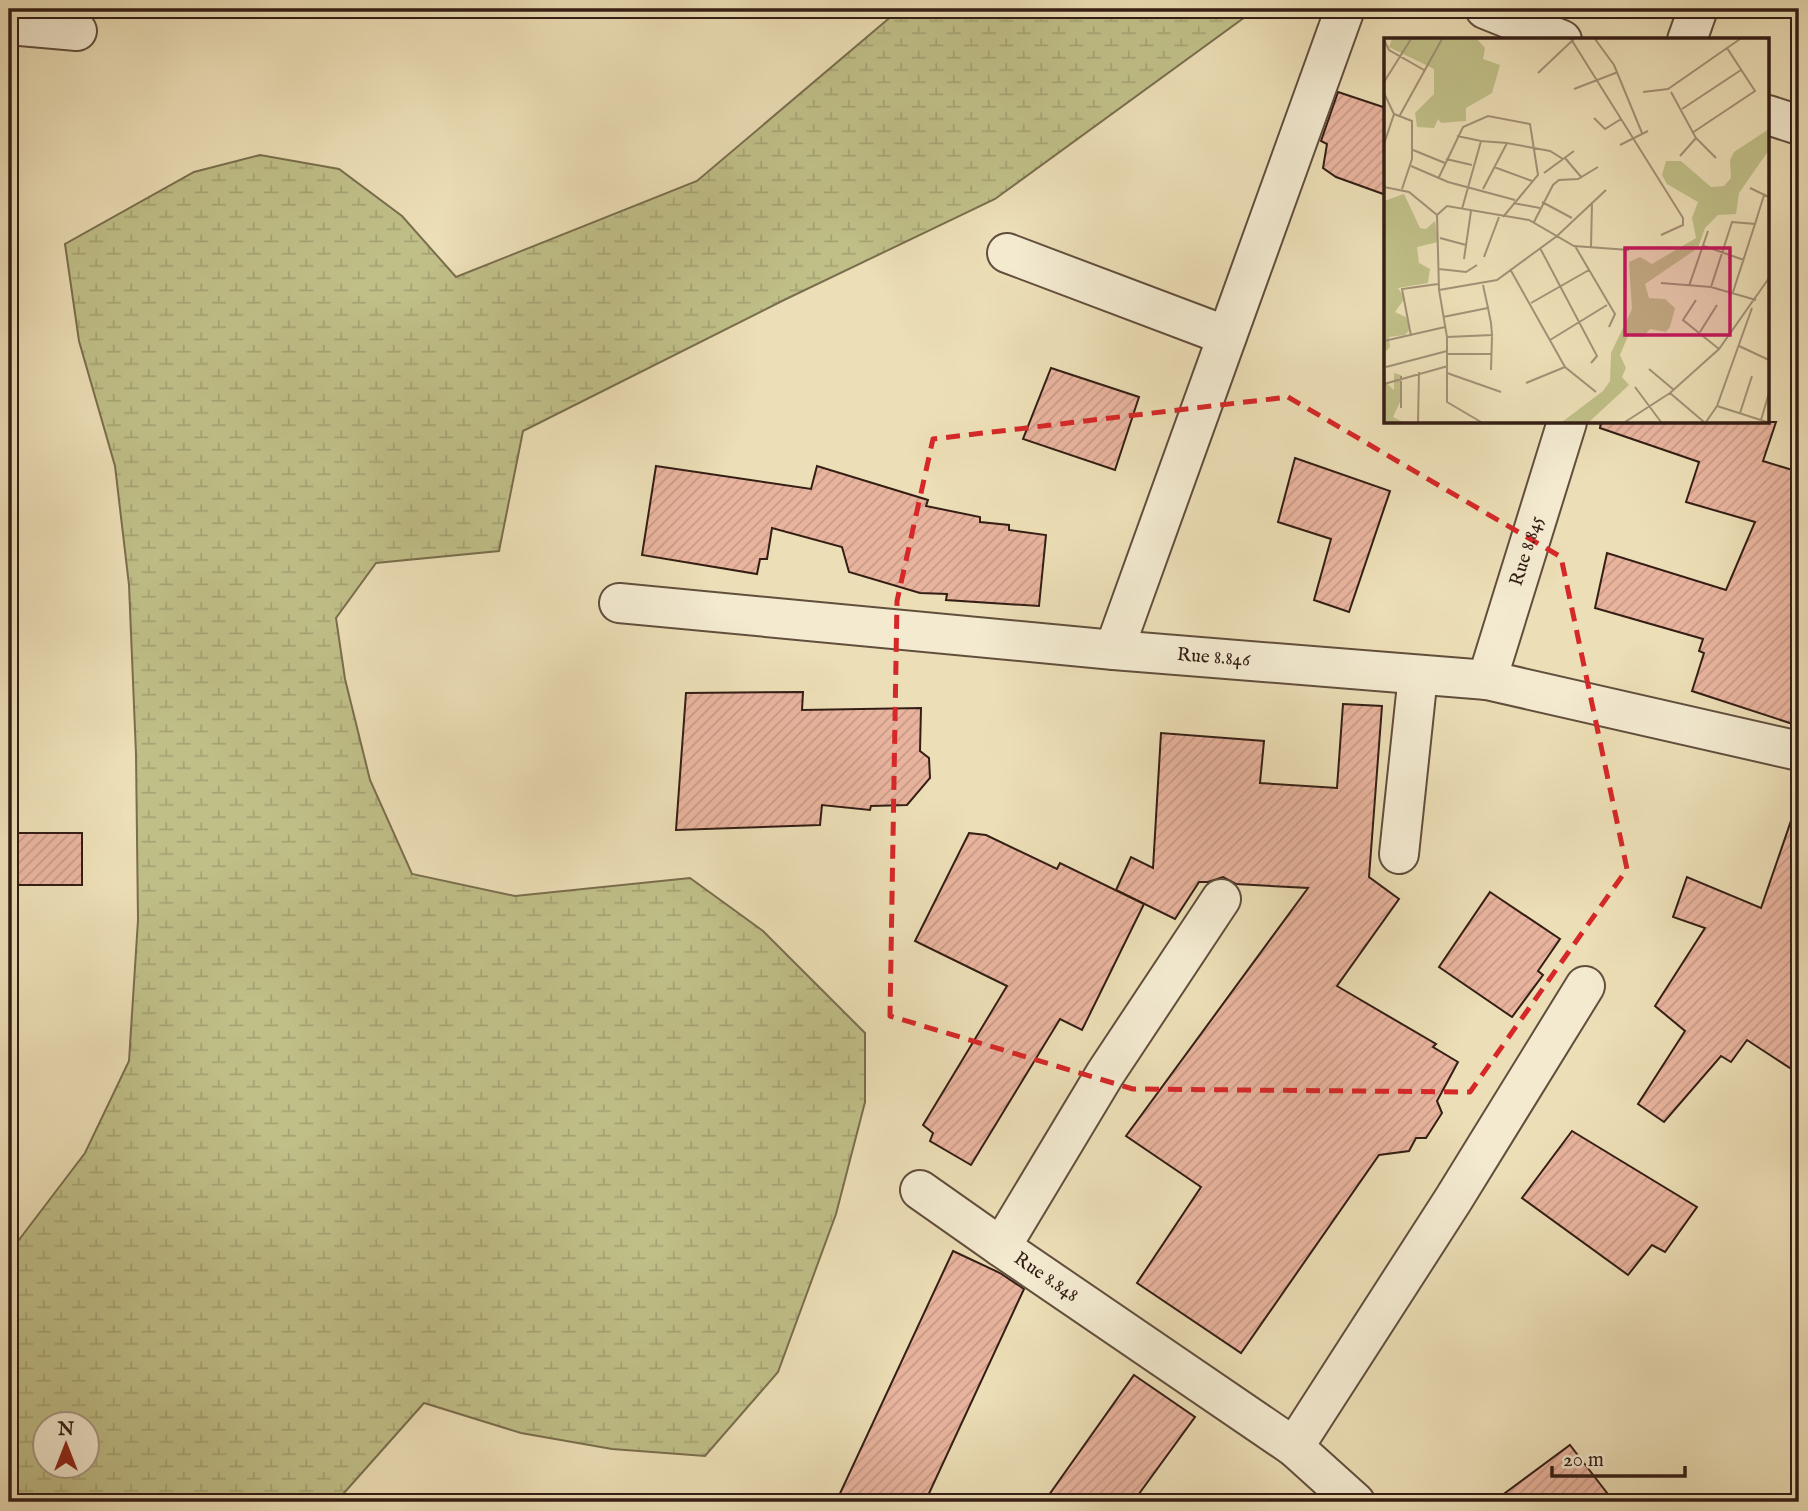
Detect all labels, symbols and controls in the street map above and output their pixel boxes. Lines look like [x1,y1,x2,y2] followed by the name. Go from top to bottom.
[1384,38,1770,424] inset map
[1505,513,1549,589] street label: Rue 8.845
[1176,643,1252,673] street label: Rue 8.846
[1009,1247,1083,1308] street label: Rue 8.848
[32,1410,102,1480] north arrow
[57,1418,75,1442] text: N
[1552,1434,1686,1478] scale bar
[1563,1447,1604,1474] text: 20 m

